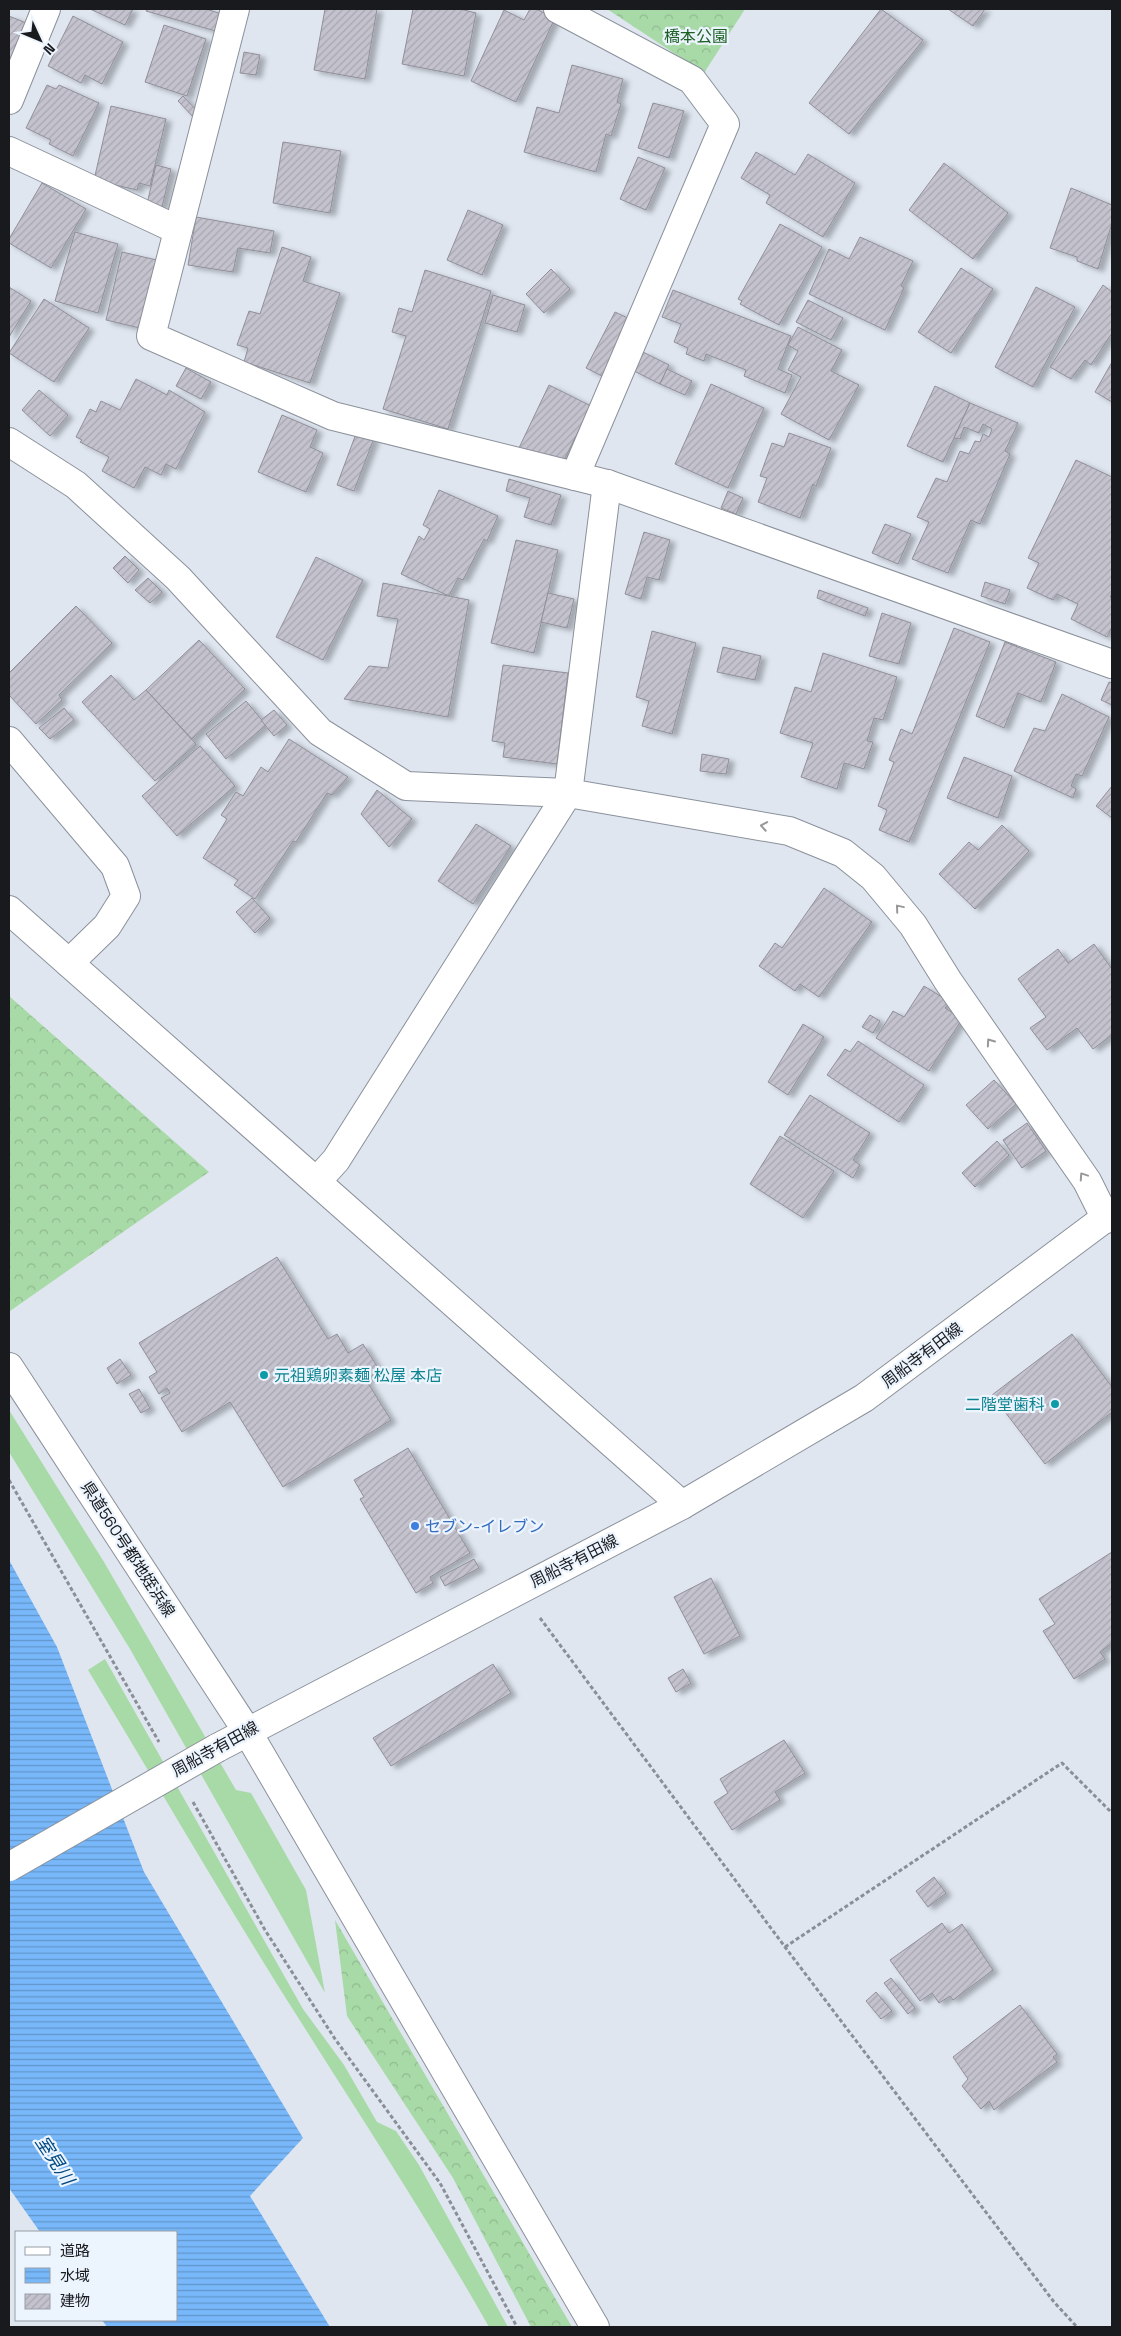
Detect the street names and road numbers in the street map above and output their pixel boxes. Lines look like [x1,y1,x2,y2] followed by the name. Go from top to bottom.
[877,1318,967,1392] street label: 周船寺有田線
[76,1477,180,1621] street label: 県道560号都地姪浜線
[526,1530,622,1592] street label: 周船寺有田線
[168,1717,262,1781] street label: 周船寺有田線

